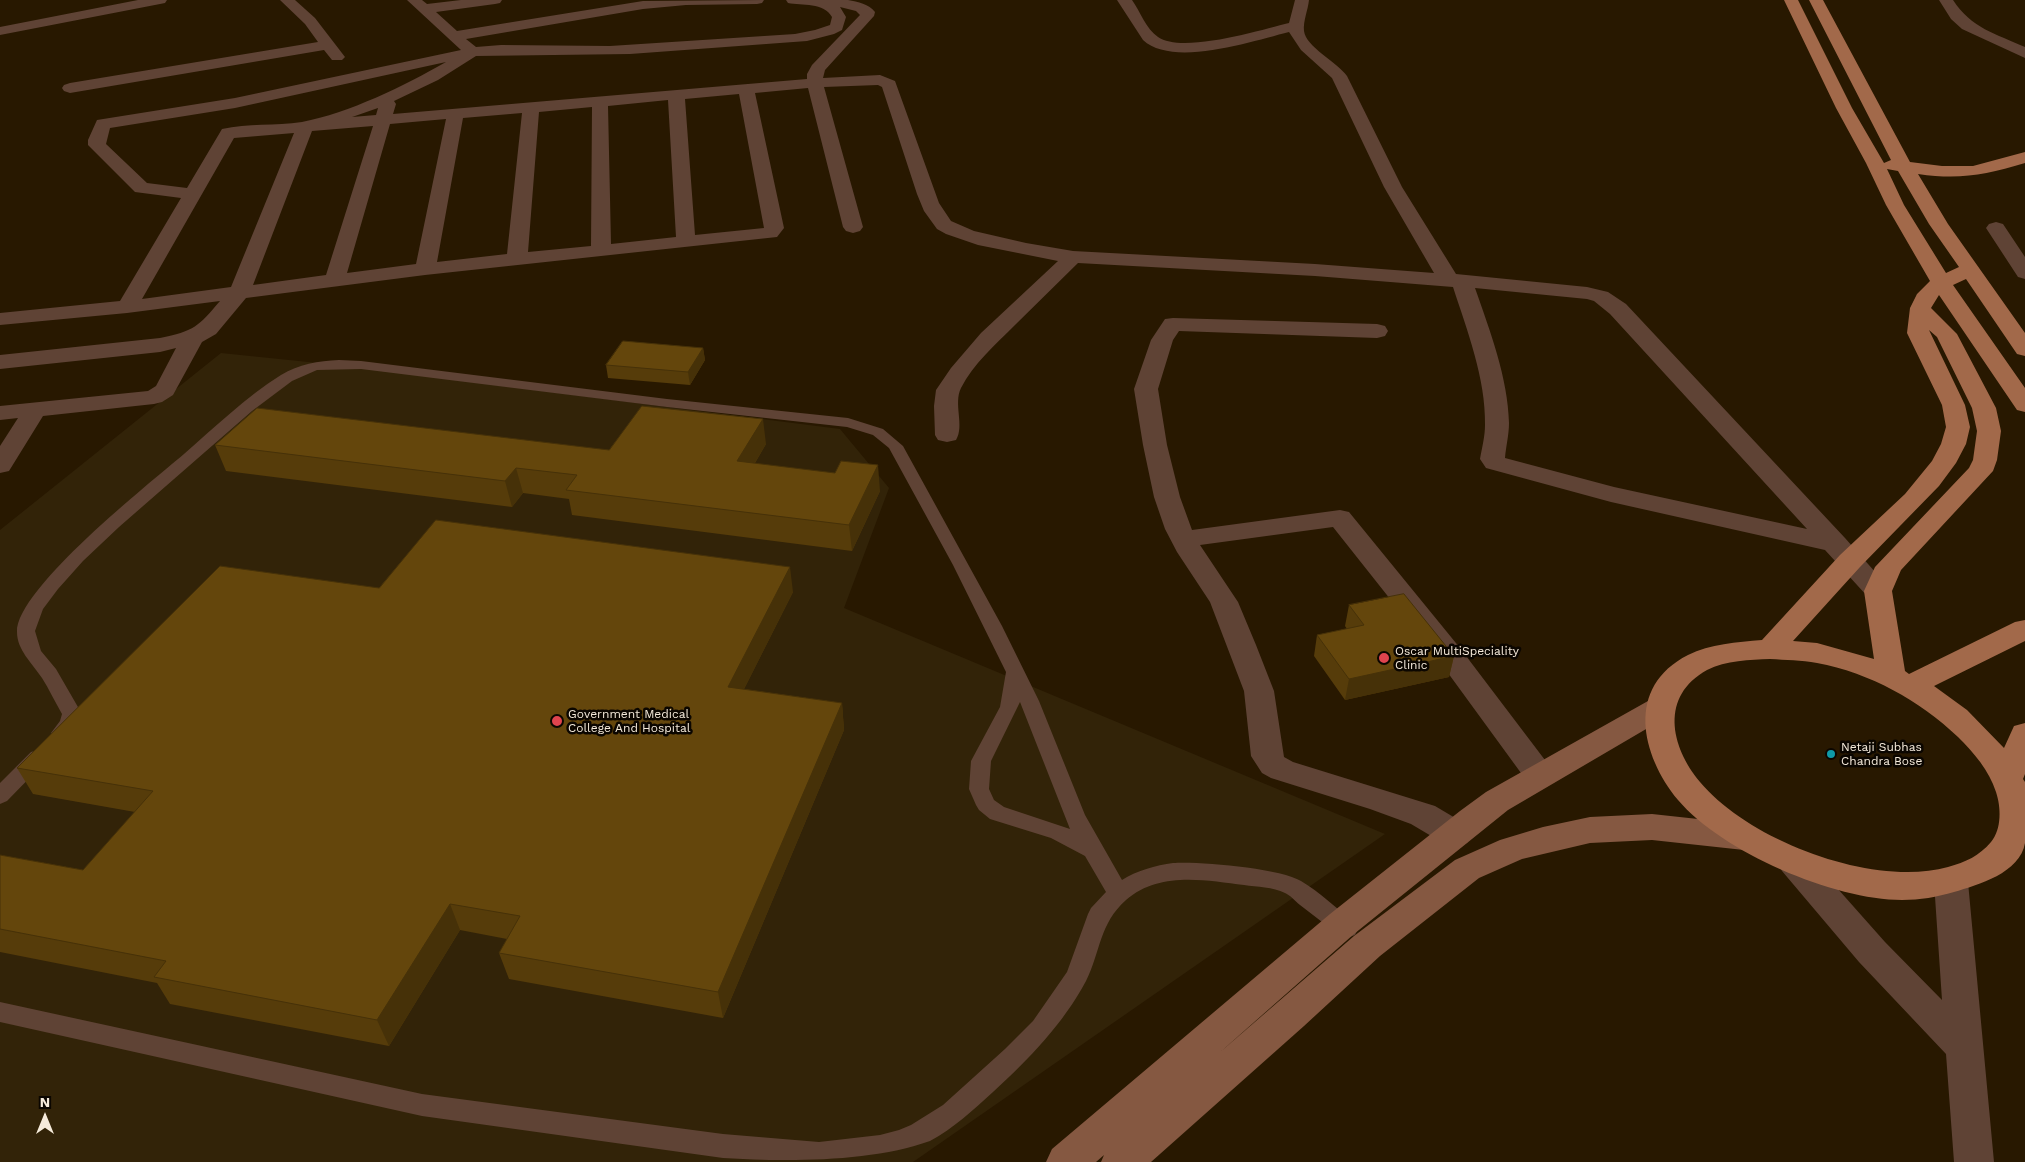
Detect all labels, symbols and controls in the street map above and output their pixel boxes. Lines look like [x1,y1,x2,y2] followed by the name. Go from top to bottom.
[1395,644,1519,672] place label: Oscar MultiSpeciality Clinic
[1377,651,1391,665] marker: Oscar MultiSpeciality Clinic
[568,707,691,735] place label: Government Medical College And Hospital
[550,714,564,728] marker: Government Medical College And Hospital
[1841,740,1922,768] place label: Netaji Subhas Chandra Bose
[1825,748,1837,760] marker: Netaji Subhas Chandra Bose
[20,1092,70,1142] north arrow
[40,1094,50,1110] text: N

